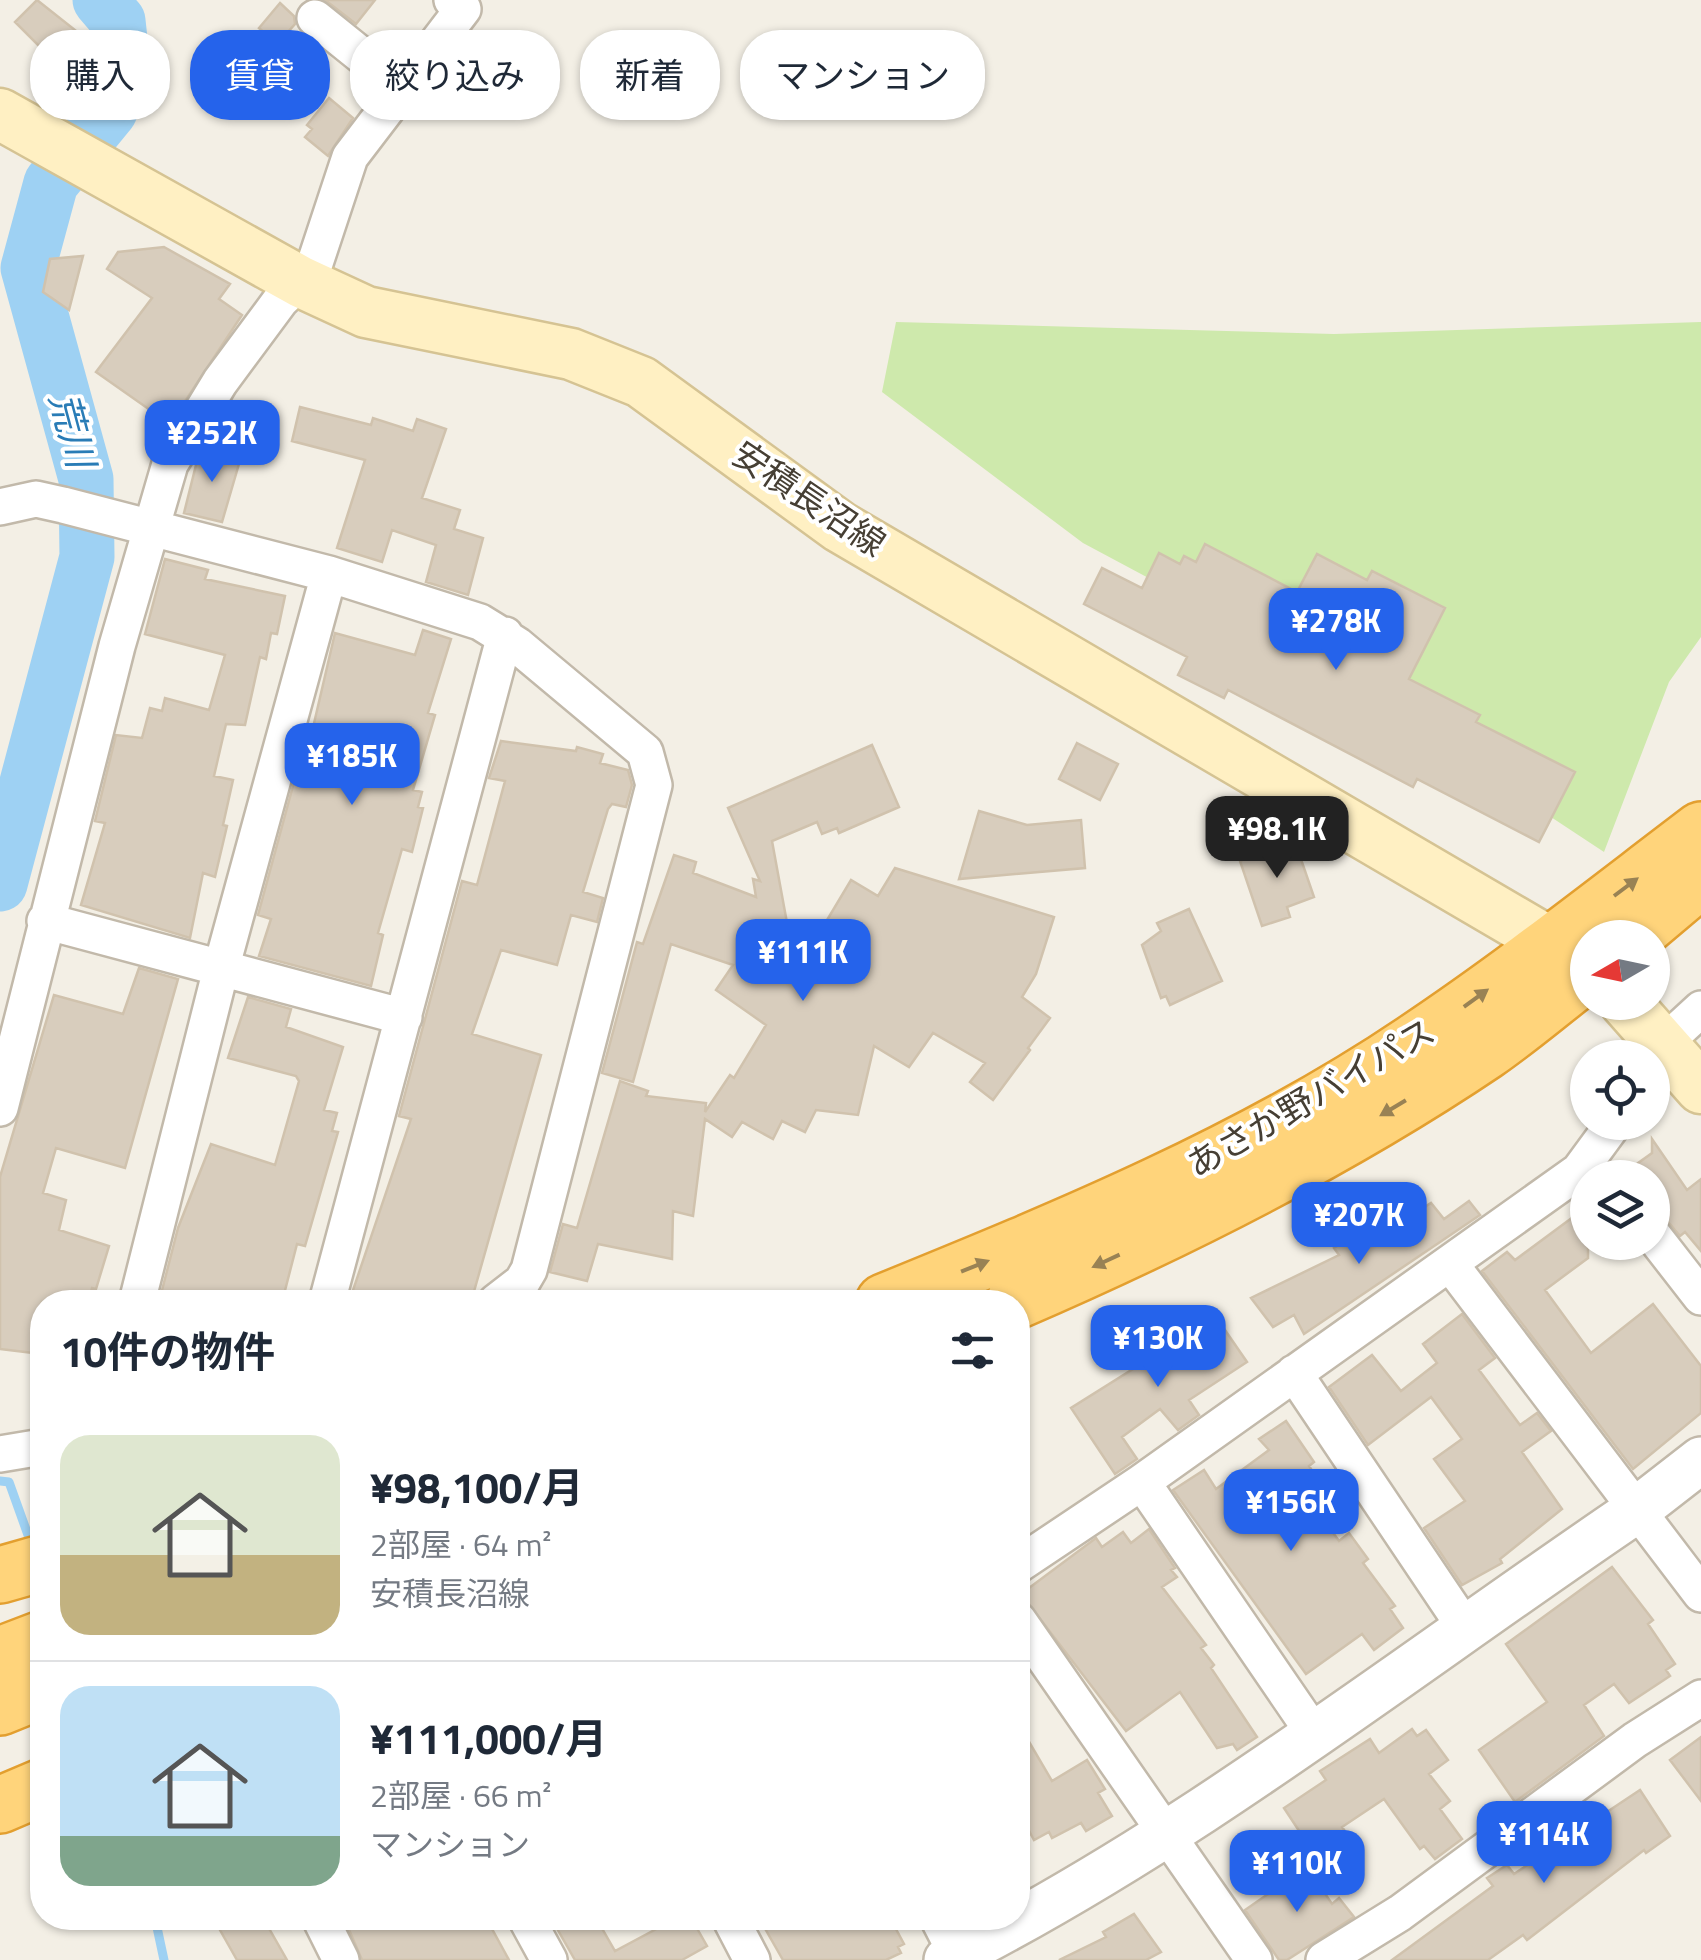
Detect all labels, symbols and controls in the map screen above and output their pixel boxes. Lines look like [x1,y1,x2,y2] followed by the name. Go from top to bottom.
[30,30,170,120] chip: 購入
[190,30,330,120] chip: 賃貸
[350,30,560,120] chip: 絞り込み
[580,30,720,120] chip: 新着
[740,30,985,120] chip: マンション
[35,386,112,478] water label: 荒川
[142,400,282,485] pin: ¥252K
[167,408,257,456] text: ¥252K
[722,427,897,569] street label: 安積長沼線
[1266,588,1406,673] pin: ¥278K
[1291,596,1381,644] text: ¥278K
[282,723,422,808] pin: ¥185K
[307,731,397,779] text: ¥185K
[1196,796,1358,881] pin: ¥98.1K
[1228,804,1326,852] text: ¥98.1K
[1613,878,1639,898] one-way arrow
[733,919,873,1004] pin: ¥111K
[1570,920,1670,1020] north arrow
[1570,920,1670,1260] map controls
[758,927,848,975] text: ¥111K
[1463,988,1489,1008] one-way arrow
[1176,1004,1445,1190] street label: あさか野バイパス
[1570,1040,1670,1140] button: locate
[1379,1099,1407,1116] one-way arrow
[1570,1160,1670,1260] button: layers
[1289,1182,1429,1267] pin: ¥207K
[1314,1190,1404,1238] text: ¥207K
[1091,1252,1120,1269] one-way arrow
[960,1257,990,1273] one-way arrow
[1088,1305,1228,1390] pin: ¥130K
[1113,1313,1203,1361] text: ¥130K
[60,1319,275,1383] text: 10件の物件
[945,1323,1000,1378] icon: filters
[370,1455,584,1519] text: ¥98,100/月
[1221,1469,1361,1554] pin: ¥156K
[140,1475,260,1595] icon: home
[1246,1477,1336,1525] text: ¥156K
[370,1520,552,1568] text: 2部屋 · 64 m²
[370,1569,530,1617] text: 安積長沼線
[370,1706,607,1770] text: ¥111,000/月
[140,1726,260,1846] icon: home
[370,1771,552,1819] text: 2部屋 · 66 m²
[1474,1801,1614,1886] pin: ¥114K
[1499,1809,1589,1857] text: ¥114K
[370,1820,530,1868] text: マンション
[1227,1830,1367,1915] pin: ¥110K
[1252,1838,1342,1886] text: ¥110K

